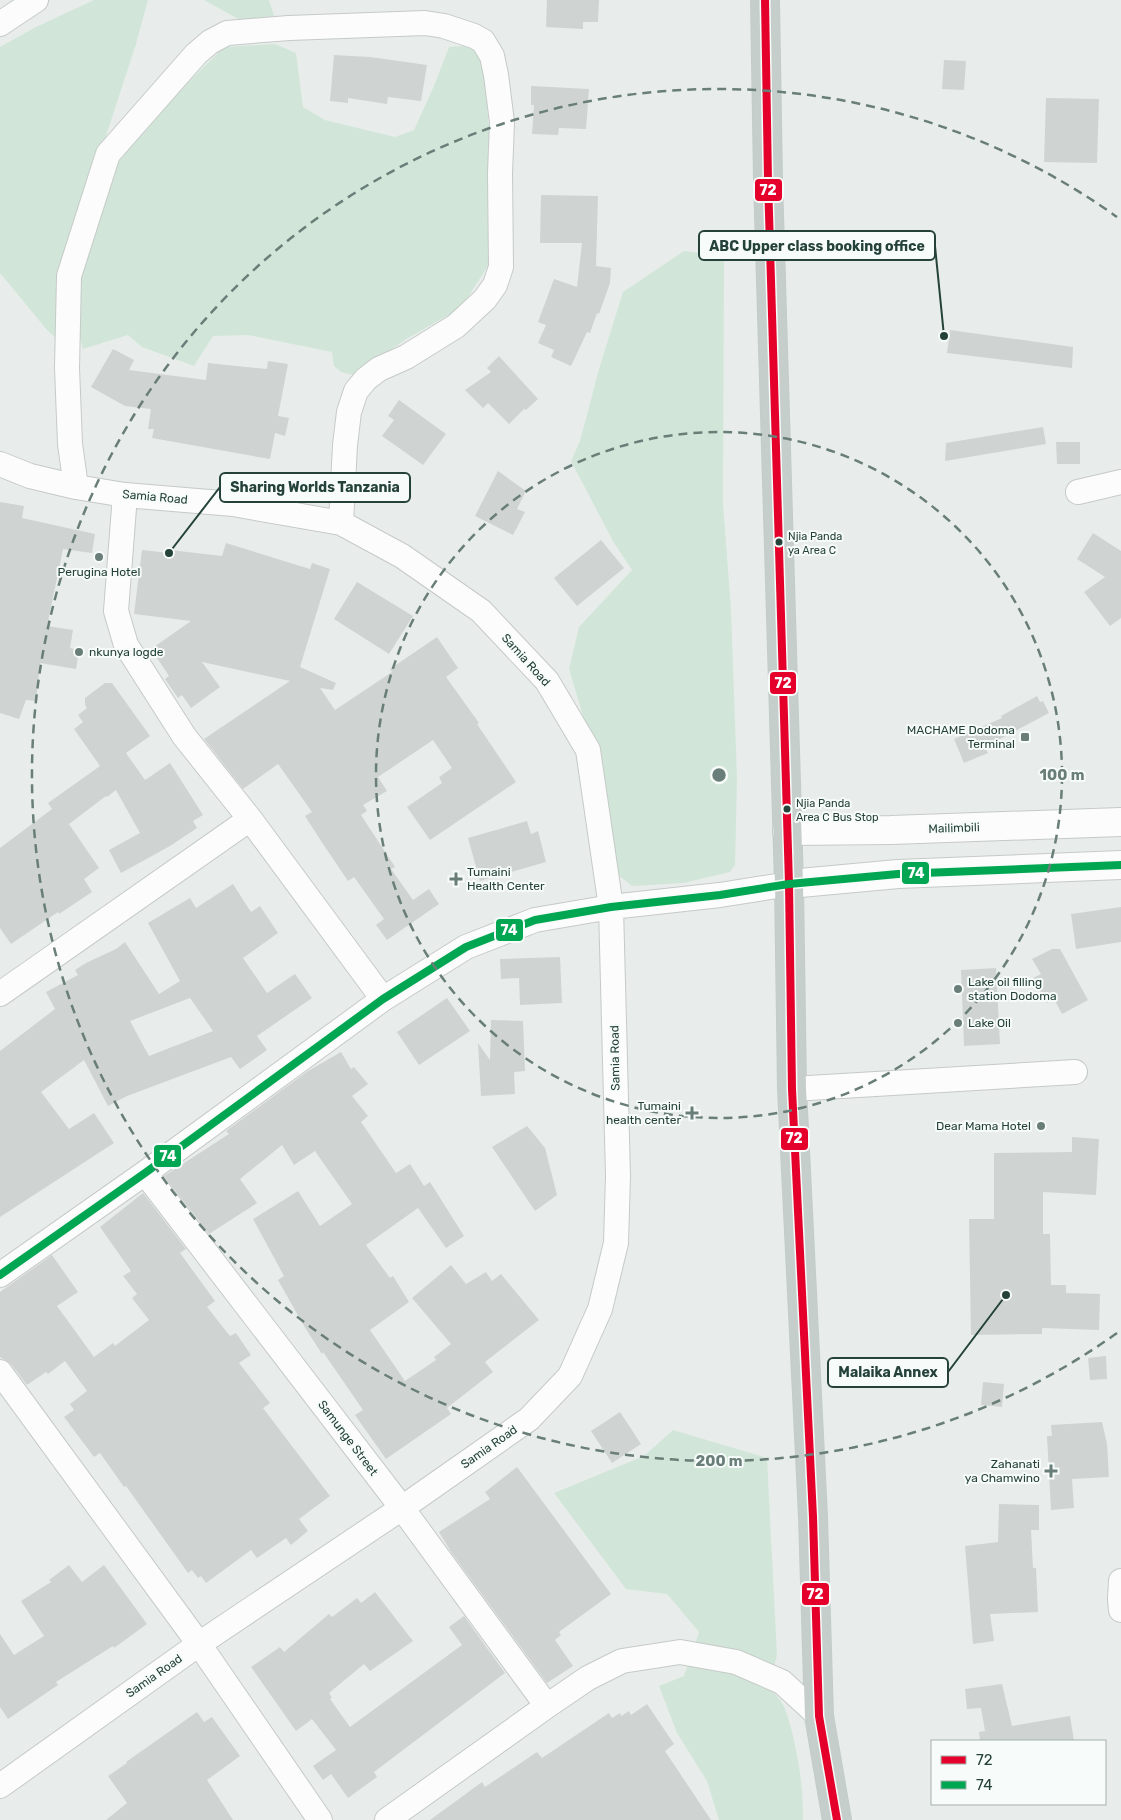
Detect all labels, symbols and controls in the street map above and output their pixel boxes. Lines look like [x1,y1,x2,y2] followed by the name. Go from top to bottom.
[754,178,783,202] line badge: 72
[759,182,777,199] text: 72
[699,231,935,260] callout: ABC Upper class booking office
[709,238,925,255] text: ABC Upper class booking office
[220,473,410,502] callout: Sharing Worlds Tanzania
[230,479,400,496] text: Sharing Worlds Tanzania
[122,487,188,507] street label: Samia Road
[788,530,842,557] place label: Njia Panda ya Area C
[774,537,784,547] marker: Njia Panda ya Area C
[93,551,105,563] marker: Perugina Hotel
[58,565,140,579] place label: Perugina Hotel
[499,631,553,689] street label: Samia Road
[89,645,164,659] place label: nkunya logde
[73,646,85,658] marker: nkunya logde
[769,671,797,695] line badge: 72
[774,675,792,692] text: 72
[907,723,1015,751] place label: MACHAME Dodoma Terminal
[1019,731,1031,743] marker: MACHAME Dodoma Terminal
[710,766,728,784] centre of rings
[1040,766,1084,784] text: 100 m
[796,797,879,824] place label: Njia Panda Area C Bus Stop
[782,804,792,814] marker: Njia Panda Area C Bus Stop
[928,820,980,836] street label: Mailimbili
[901,861,930,885] line badge: 74
[467,865,545,893] place label: Tumaini Health Center
[907,865,925,882] text: 74
[449,872,463,886] marker: Tumaini Health Center
[495,918,524,942] line badge: 74
[500,922,518,939] text: 74
[968,975,1057,1003] place label: Lake oil filling station Dodoma
[952,983,964,995] marker: Lake oil filling station Dodoma
[968,1016,1011,1030] place label: Lake Oil
[952,1017,964,1029] marker: Lake Oil
[607,1025,623,1091] street label: Samia Road
[606,1099,681,1127] place label: Tumaini health center
[685,1106,699,1120] marker: Tumaini health center
[936,1119,1031,1133] place label: Dear Mama Hotel
[1035,1120,1047,1132] marker: Dear Mama Hotel
[780,1127,809,1151] line badge: 72
[785,1130,803,1147] text: 72
[153,1144,182,1168] line badge: 74
[159,1148,177,1165] text: 74
[828,1358,948,1387] callout: Malaika Annex
[838,1364,938,1381] text: Malaika Annex
[315,1398,381,1479] street label: Samunge Street
[458,1422,520,1472] street label: Samia Road
[695,1452,743,1470] text: 200 m
[965,1457,1040,1485] place label: Zahanati ya Chamwino
[1044,1464,1058,1478] marker: Zahanati ya Chamwino
[801,1582,830,1606] line badge: 72
[806,1586,824,1603] text: 72
[123,1651,185,1701] street label: Samia Road
[931,1740,1106,1805] legend
[976,1751,993,1769] text: 72
[976,1776,993,1794] text: 74

